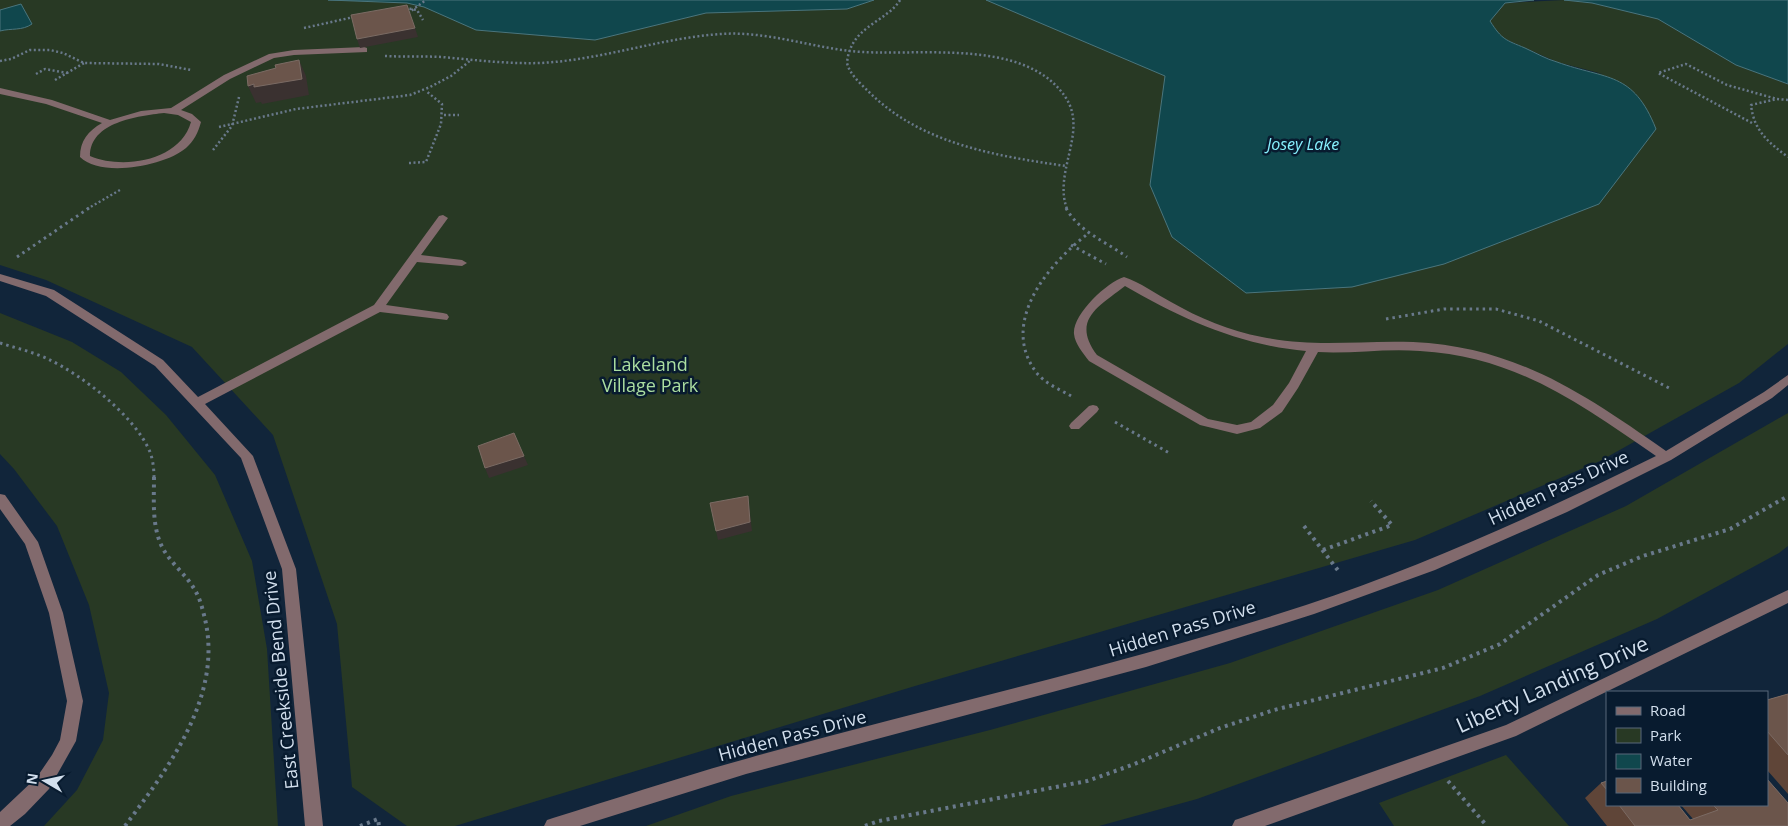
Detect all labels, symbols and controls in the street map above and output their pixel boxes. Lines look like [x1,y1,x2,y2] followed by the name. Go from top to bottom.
[1264,133,1339,155] water label: Josey Lake
[602,352,699,397] park label: Lakeland Village Park
[1484,444,1632,530] street label: Hidden Pass Drive
[257,570,303,790] street label: East Creekside Bend Drive
[1106,594,1258,662] street label: Hidden Pass Drive
[1451,629,1653,739] street label: Liberty Landing Drive
[1606,691,1768,806] legend
[1650,700,1686,720] text: Road
[715,704,869,766] street label: Hidden Pass Drive
[1650,725,1681,745] text: Park
[1650,750,1692,770] text: Water
[20,756,70,806] north arrow
[21,772,42,786] text: N
[1650,775,1707,795] text: Building

